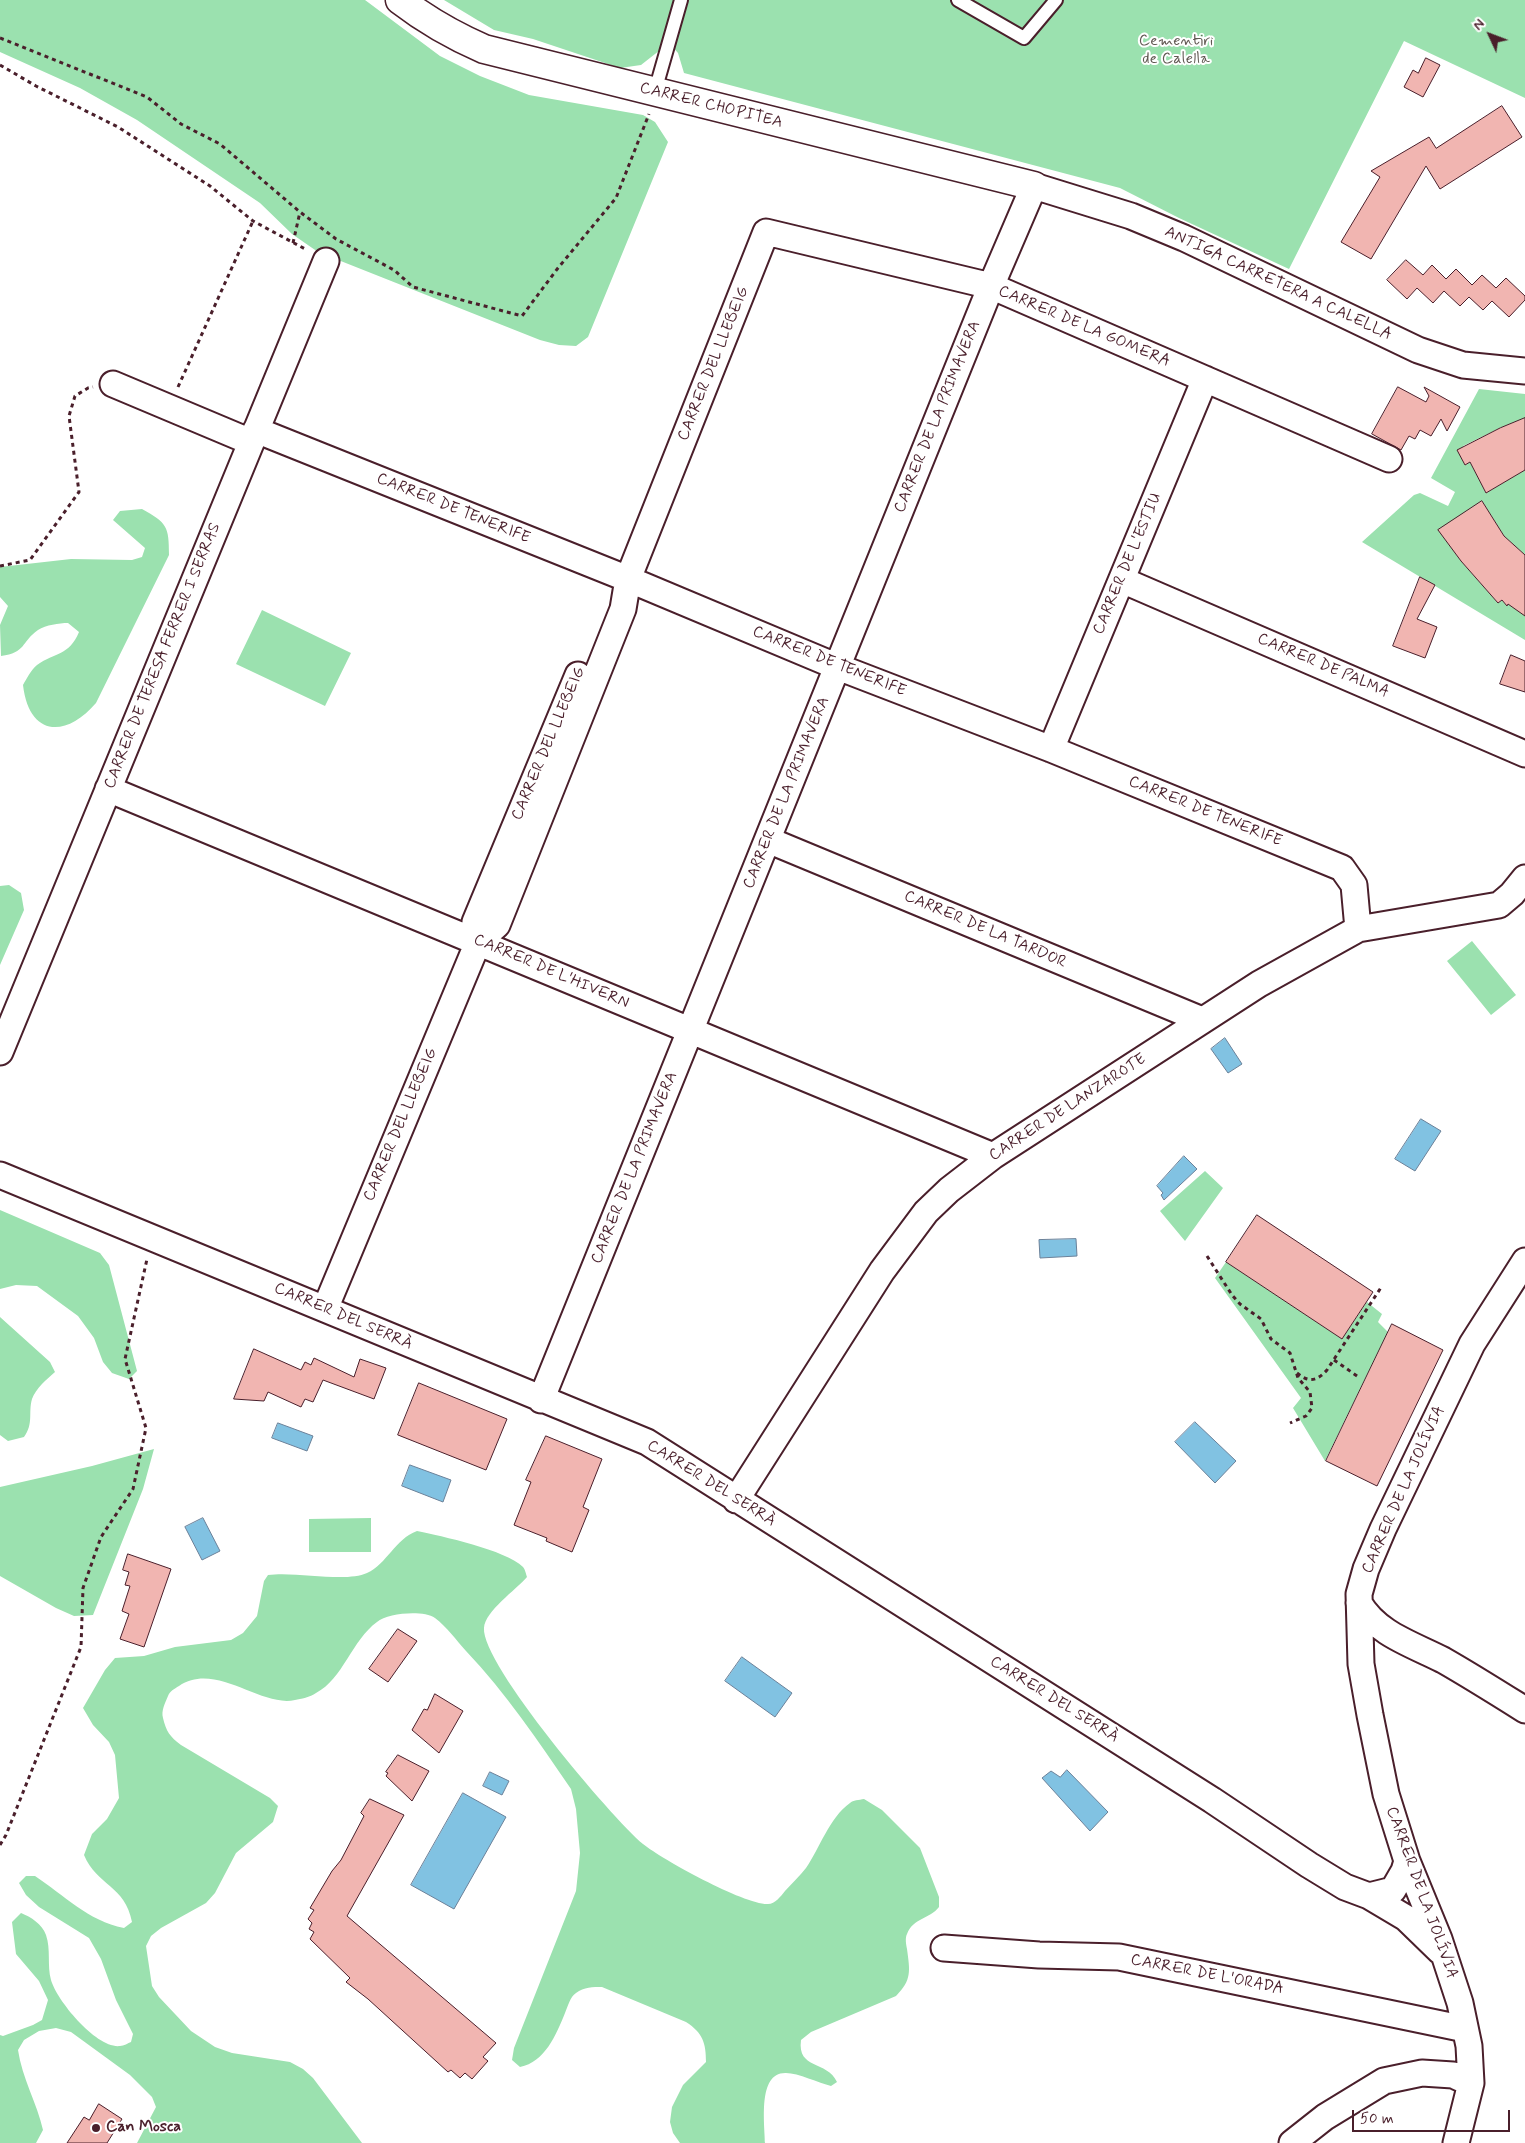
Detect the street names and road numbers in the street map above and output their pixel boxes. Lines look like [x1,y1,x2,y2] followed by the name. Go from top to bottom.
[638,79,784,133] street label: CARRER CHOPITEA
[1161,223,1395,345] street label: ANTIGA CARRETERA A CALELLA
[995,282,1173,372] street label: CARRER DE LA GOMERA
[674,284,754,444] street label: CARRER DEL LLEBEIG
[891,318,985,516] street label: CARRER DE LA PRIMAVERA
[373,469,533,549] street label: CARRER DE TENERIFE
[1090,490,1166,638] street label: CARRER DE L'ESTIU
[101,520,225,792] street label: CARRER DE TERESA FERRER I SERRAS
[749,622,909,702] street label: CARRER DE TENERIFE
[1254,630,1392,702] street label: CARRER DE PALMA
[508,664,590,824] street label: CARRER DEL LLEBEIG
[740,694,834,892] street label: CARRER DE LA PRIMAVERA
[1125,772,1285,852] street label: CARRER DE TENERIFE
[901,887,1069,973] street label: CARRER DE LA TARDOR
[470,931,632,1013] street label: CARRER DE L'HIVERN
[360,1045,442,1205] street label: CARRER DEL LLEBEIG
[986,1050,1150,1166] street label: CARRER DE LANZAROTE
[588,1069,682,1267] street label: CARRER DE LA PRIMAVERA
[271,1279,415,1355] street label: CARRER DEL SERRÀ
[1358,1403,1450,1577] street label: CARRER DE LA JOLÍVIA
[643,1437,779,1531] street label: CARRER DEL SERRÀ
[986,1653,1122,1747] street label: CARRER DEL SERRÀ
[1381,1804,1461,1982] street label: CARRER DE LA JOLÍVIA
[1129,1951,1285,1999] street label: CARRER DE L'ORADA

